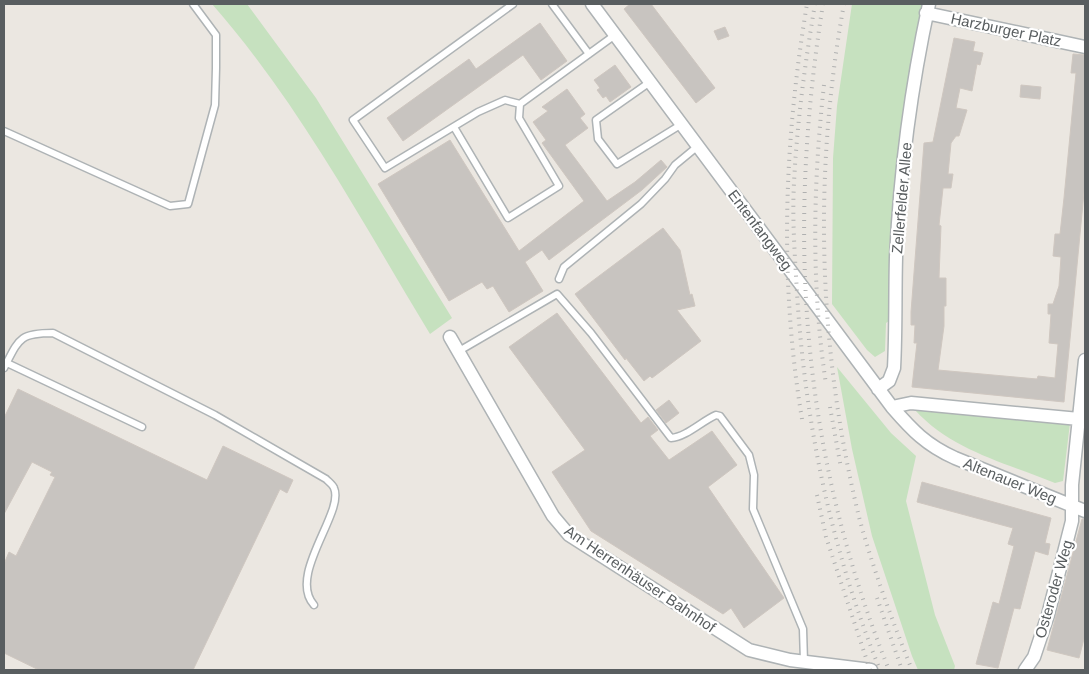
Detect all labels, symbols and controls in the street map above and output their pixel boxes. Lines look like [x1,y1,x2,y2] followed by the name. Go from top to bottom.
[949,9,1063,50] street label: Harzburger Platz
[888,142,915,254] street label: Zellerfelder Allee
[725,186,796,273] street label: Entenfangweg
[961,454,1059,507] street label: Altenauer Weg
[562,522,720,636] street label: Am Herrenhäuser Bahnhof
[1031,538,1076,640] street label: Osteroder Weg

